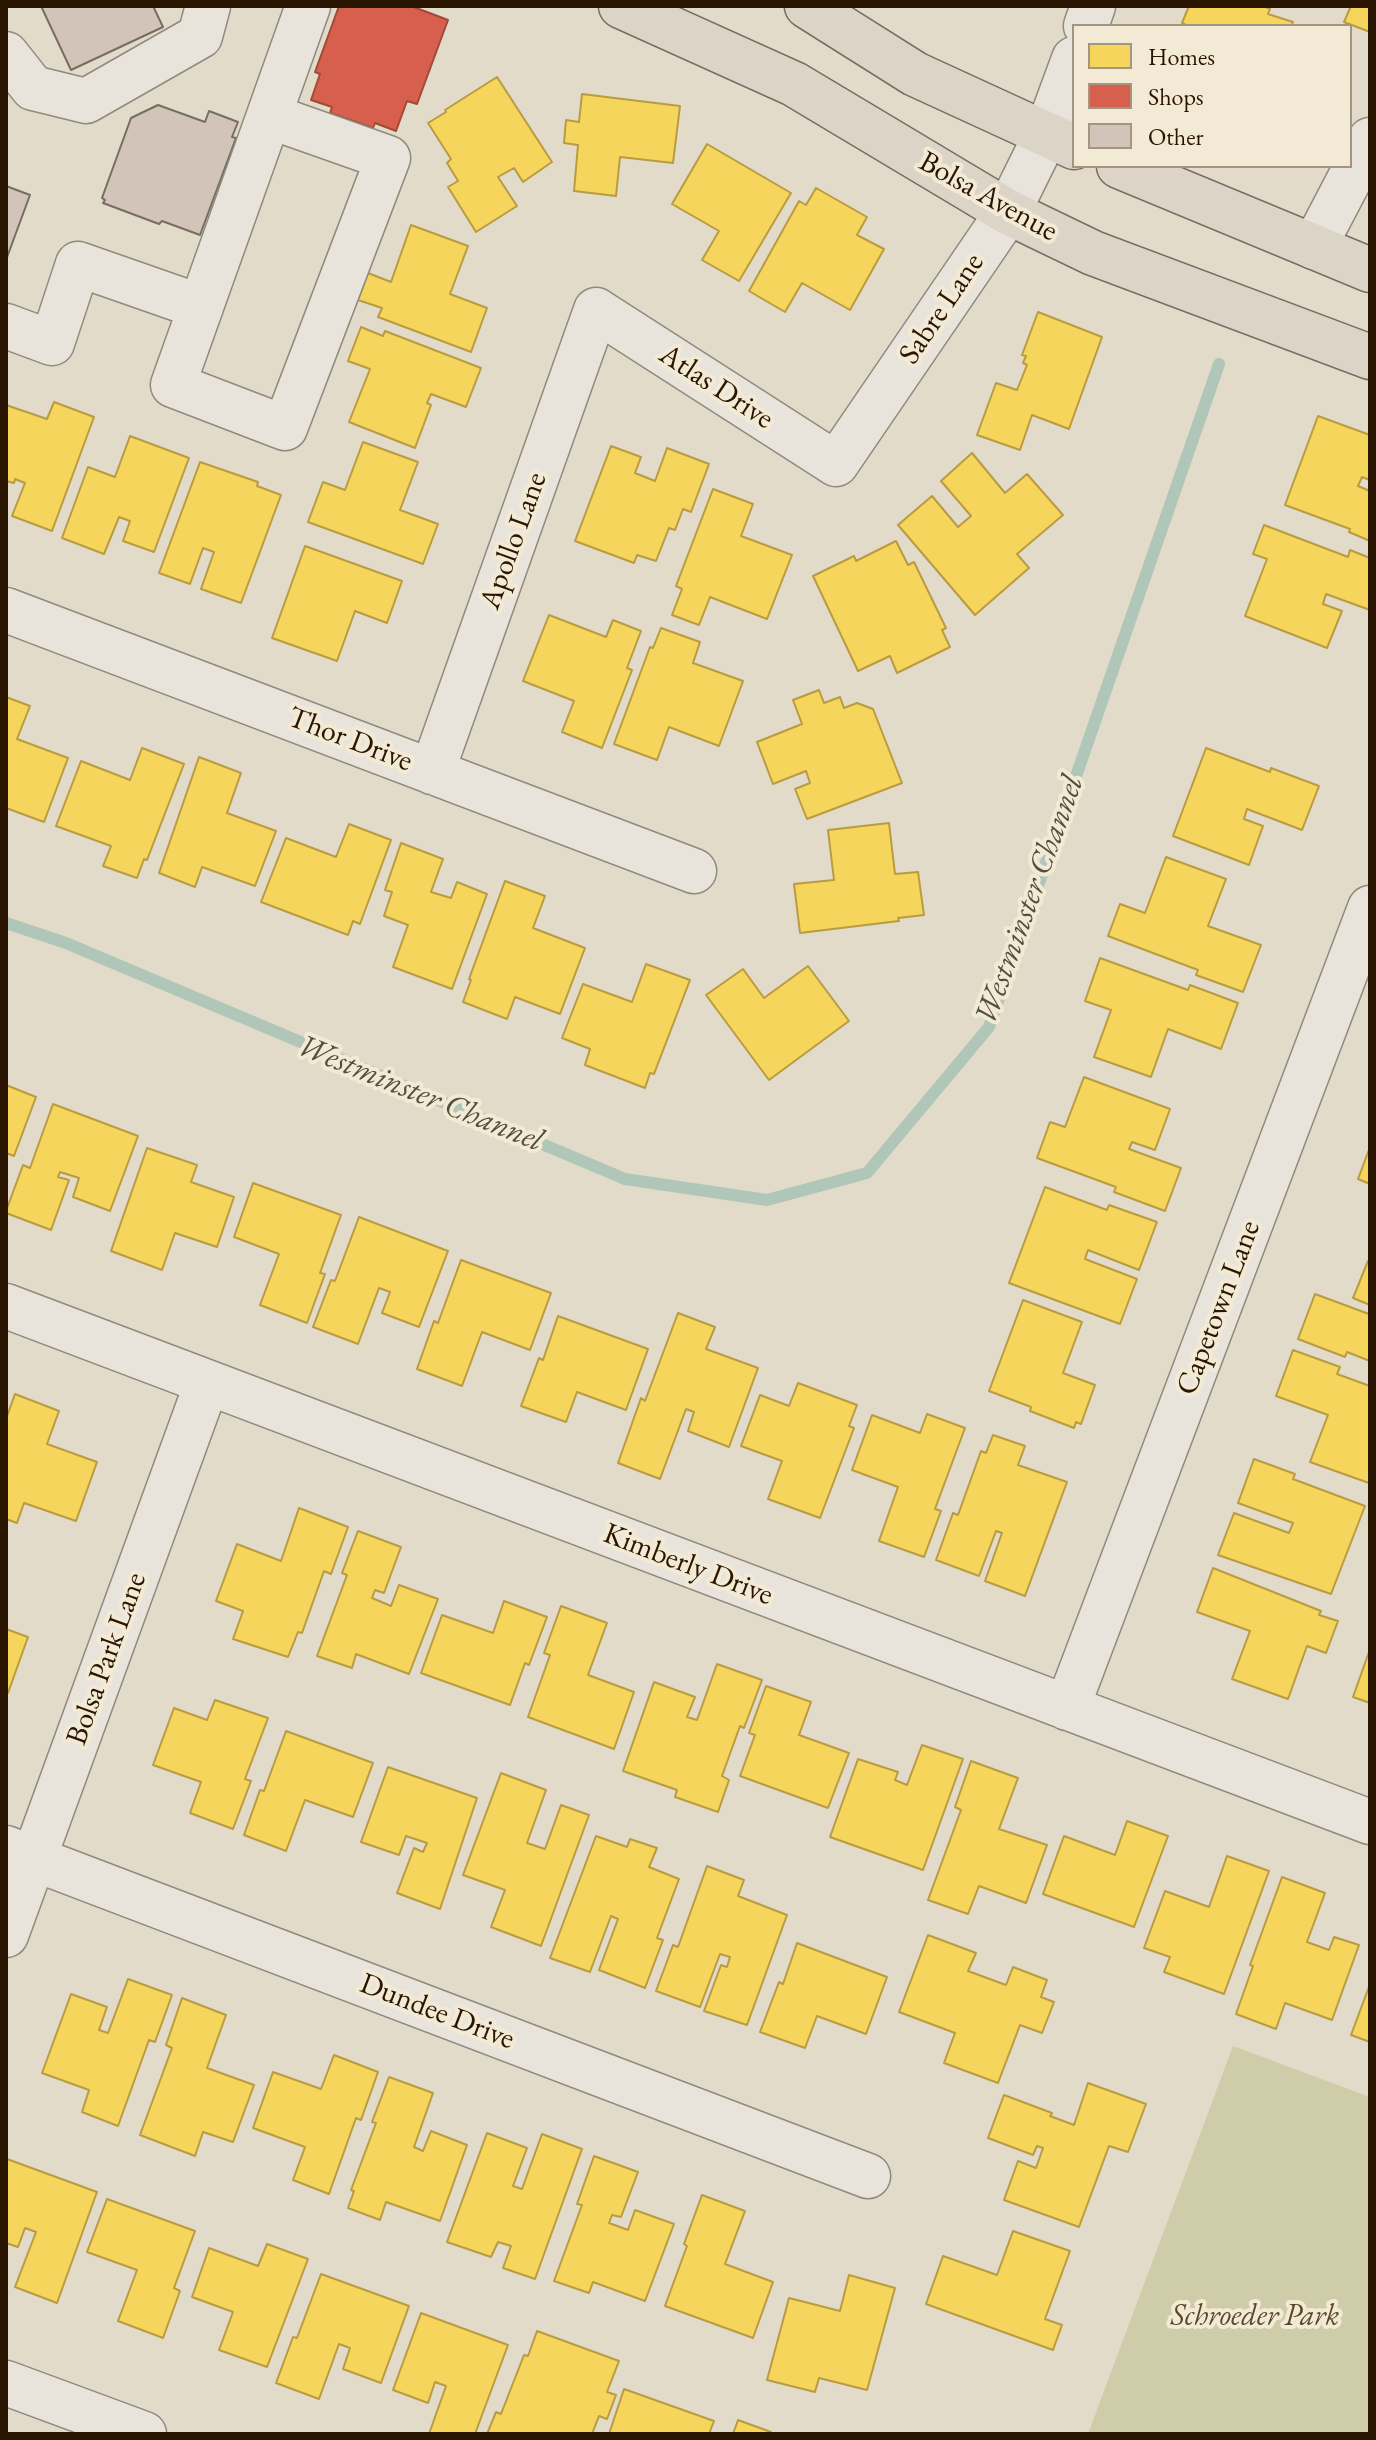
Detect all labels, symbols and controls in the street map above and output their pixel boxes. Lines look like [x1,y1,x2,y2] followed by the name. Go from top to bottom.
[1072,24,1352,168] legend
[1148,41,1215,72] text: Homes
[1148,81,1204,112] text: Shops
[1148,121,1204,152] text: Other
[912,144,1064,250] street label: Bolsa Avenue
[892,247,992,371] street label: Sabre Lane
[652,337,780,437] street label: Atlas Drive
[473,468,555,614] street label: Apollo Lane
[283,700,417,780] street label: Thor Drive
[967,771,1093,1029] water label: Westminster Channel
[292,1027,548,1161] water label: Westminster Channel
[1169,1216,1269,1400] street label: Capetown Lane
[598,1516,778,1614] street label: Kimberly Drive
[59,1568,155,1750] street label: Bolsa Park Lane
[355,1966,519,2058] street label: Dundee Drive
[1171,2299,1339,2335] park label: Schroeder Park

